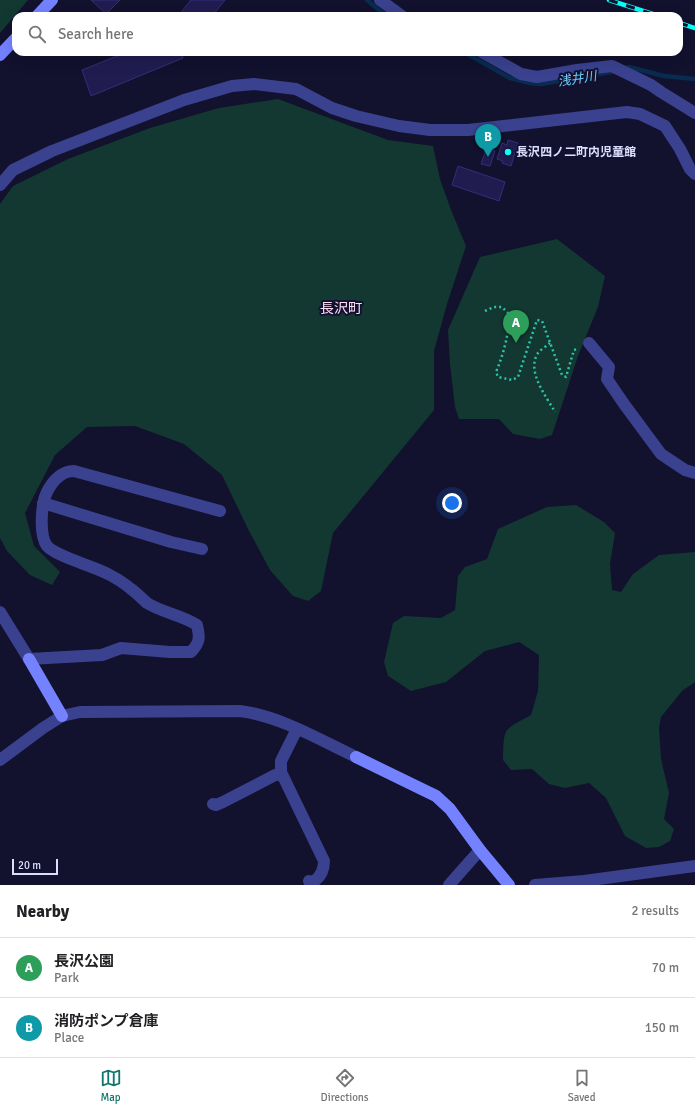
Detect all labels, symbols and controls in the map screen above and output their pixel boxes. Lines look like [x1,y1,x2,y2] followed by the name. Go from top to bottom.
[12,12,683,56] search box
[26,23,48,45] icon: search
[58,25,134,43] text: Search here
[557,68,600,90] water label: 浅井川
[475,124,501,157] pin: B
[516,145,636,160] place label: 長沢四ノ二町内児童館
[503,147,513,157] marker: 長沢四ノ二町内児童館
[320,300,362,317] district label: 長沢町
[503,310,529,343] pin: A
[442,493,462,513] your location
[12,857,58,876] scale bar
[18,859,41,872] text: 20 m
[16,901,69,922] text: Nearby
[631,903,679,919] text: 2 results
[54,952,114,970] text: 長沢公園
[25,960,33,976] text: A
[652,960,679,976] text: 70 m
[54,970,79,986] text: Park
[54,1012,159,1030] text: 消防ポンプ倉庫
[25,1020,33,1036] text: B
[645,1020,679,1036] text: 150 m
[54,1030,84,1046] text: Place
[100,1067,122,1104] tab: Map
[321,1067,369,1104] tab: Directions
[568,1067,595,1104] tab: Saved

